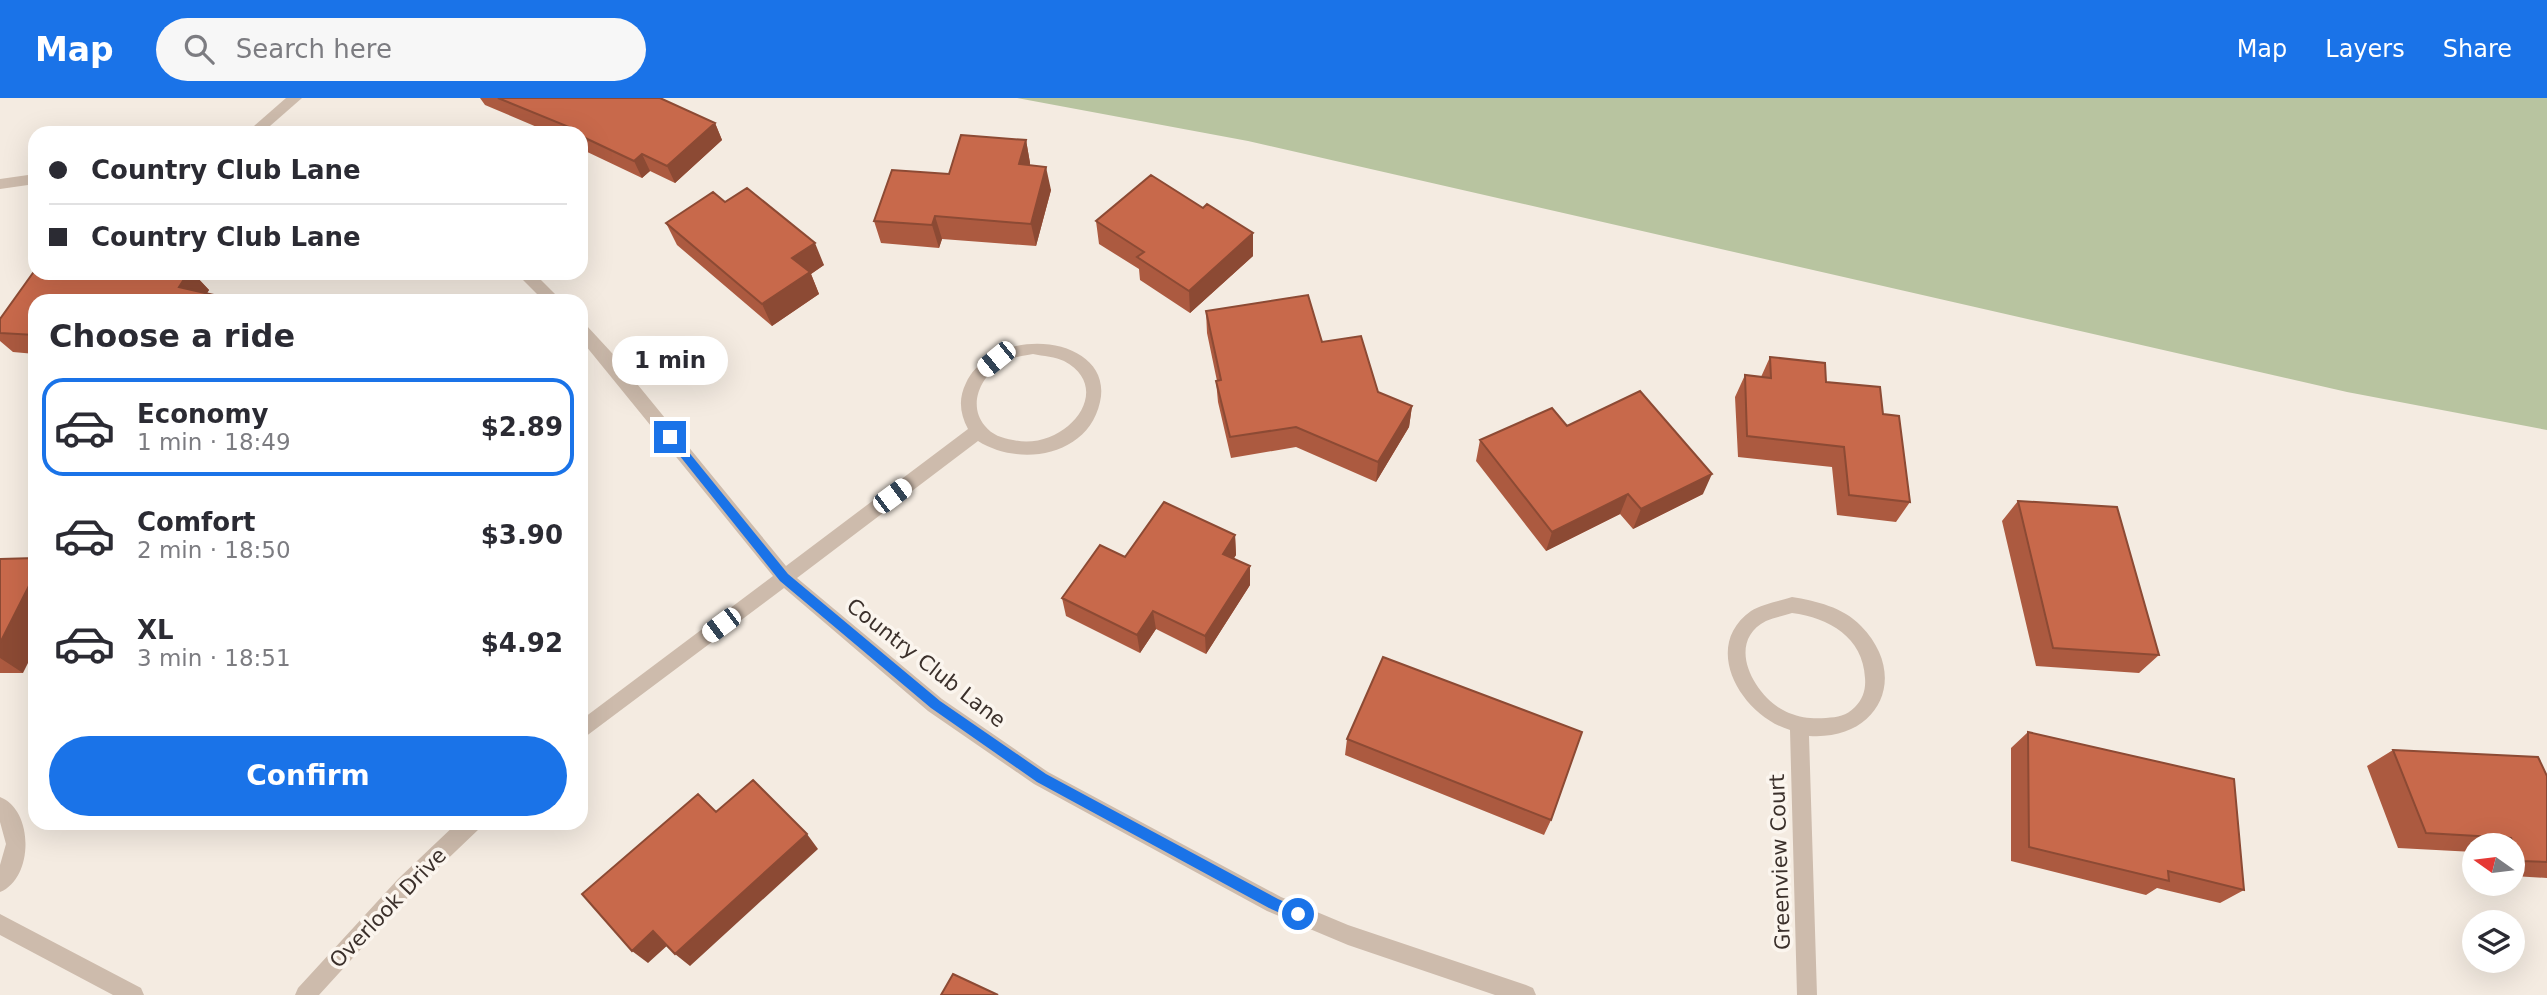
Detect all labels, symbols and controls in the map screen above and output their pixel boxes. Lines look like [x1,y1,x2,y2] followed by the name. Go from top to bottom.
[156,18,646,81] search box
[35,30,114,69] text: Map
[180,30,218,68] icon: search
[236,34,392,64] text: Search here
[2237,35,2287,63] text: Map
[2325,35,2405,63] text: Layers
[2443,35,2512,63] text: Share
[91,155,361,185] text: Country Club Lane
[91,222,361,252] text: Country Club Lane
[49,317,295,355] text: Choose a ride
[612,336,728,384] callout: 1 min
[974,338,1019,380] car
[634,347,706,373] text: 1 min
[53,396,116,459] icon: car
[137,399,268,429] text: Economy
[481,412,563,442] text: $2.89
[654,421,686,453] route end
[137,429,291,455] text: 1 min · 18:49
[869,475,916,517] car
[53,504,116,567] icon: car
[137,507,255,537] text: Comfort
[481,520,563,550] text: $3.90
[137,537,291,563] text: 2 min · 18:50
[842,594,1010,732] street label: Country Club Lane
[698,604,745,646] car
[53,612,116,675] icon: car
[137,615,174,645] text: XL
[481,628,563,658] text: $4.92
[137,645,291,671] text: 3 min · 18:51
[49,736,567,816] button: Confirm
[1765,773,1795,951] street label: Greenview Court
[2462,833,2525,896] north arrow
[2462,833,2525,973] map controls
[325,843,451,973] street label: Overlook Drive
[1282,898,1314,930] route start
[2462,910,2525,973] button: layers

